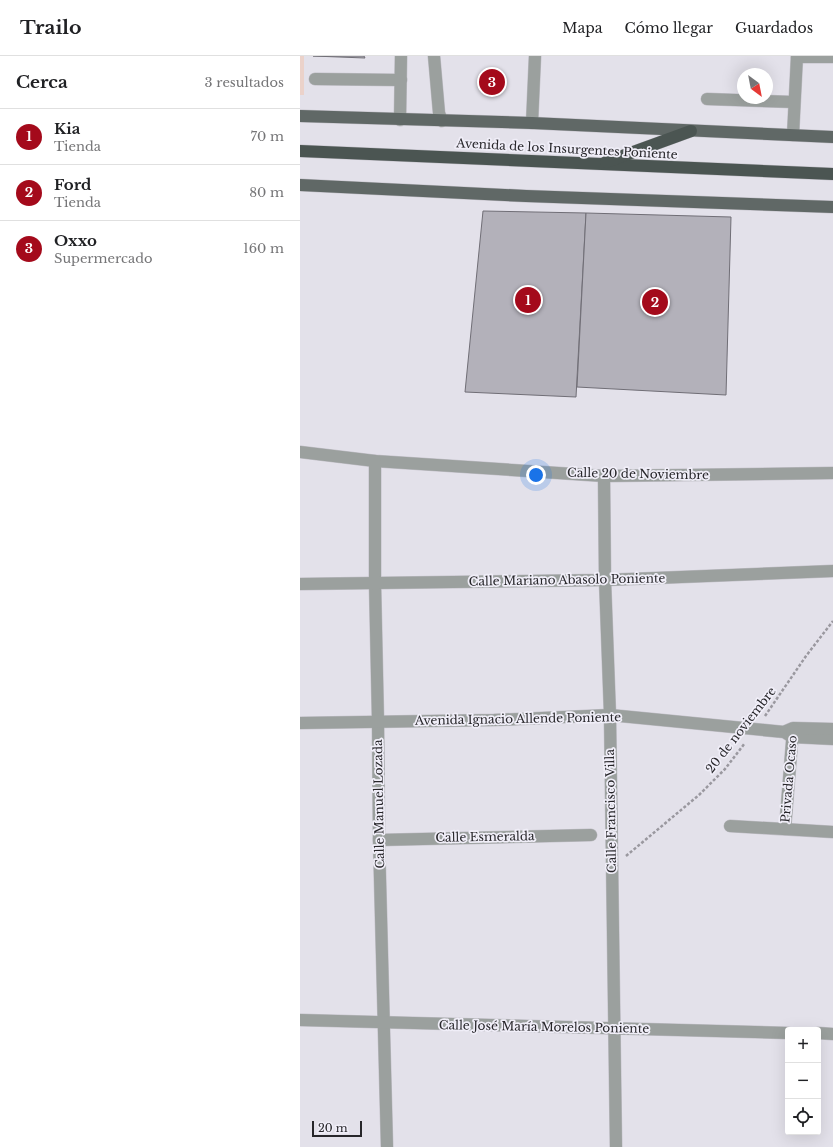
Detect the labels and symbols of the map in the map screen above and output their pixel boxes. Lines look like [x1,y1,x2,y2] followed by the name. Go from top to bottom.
[479,67,505,97] pin: 3
[737,68,773,104] north arrow
[455,135,678,162] street label: Avenida de los Insurgentes Poniente
[515,285,541,315] pin: 1
[642,287,668,317] pin: 2
[526,465,546,485] your location
[567,465,709,482] street label: Calle 20 de Noviembre
[469,570,666,589] street label: Calle Mariano Abasolo Poniente
[702,684,779,776] street label: 20 de noviembre
[414,709,621,728] street label: Avenida Ignacio Allende Poniente
[777,735,800,823] street label: Privada Ocaso
[370,739,387,869] street label: Calle Manuel Lozada
[602,749,619,873] street label: Calle Francisco Villa
[435,828,535,845] street label: Calle Esmeralda
[439,1017,649,1036] street label: Calle José María Morelos Poniente
[312,1119,362,1138] scale bar

